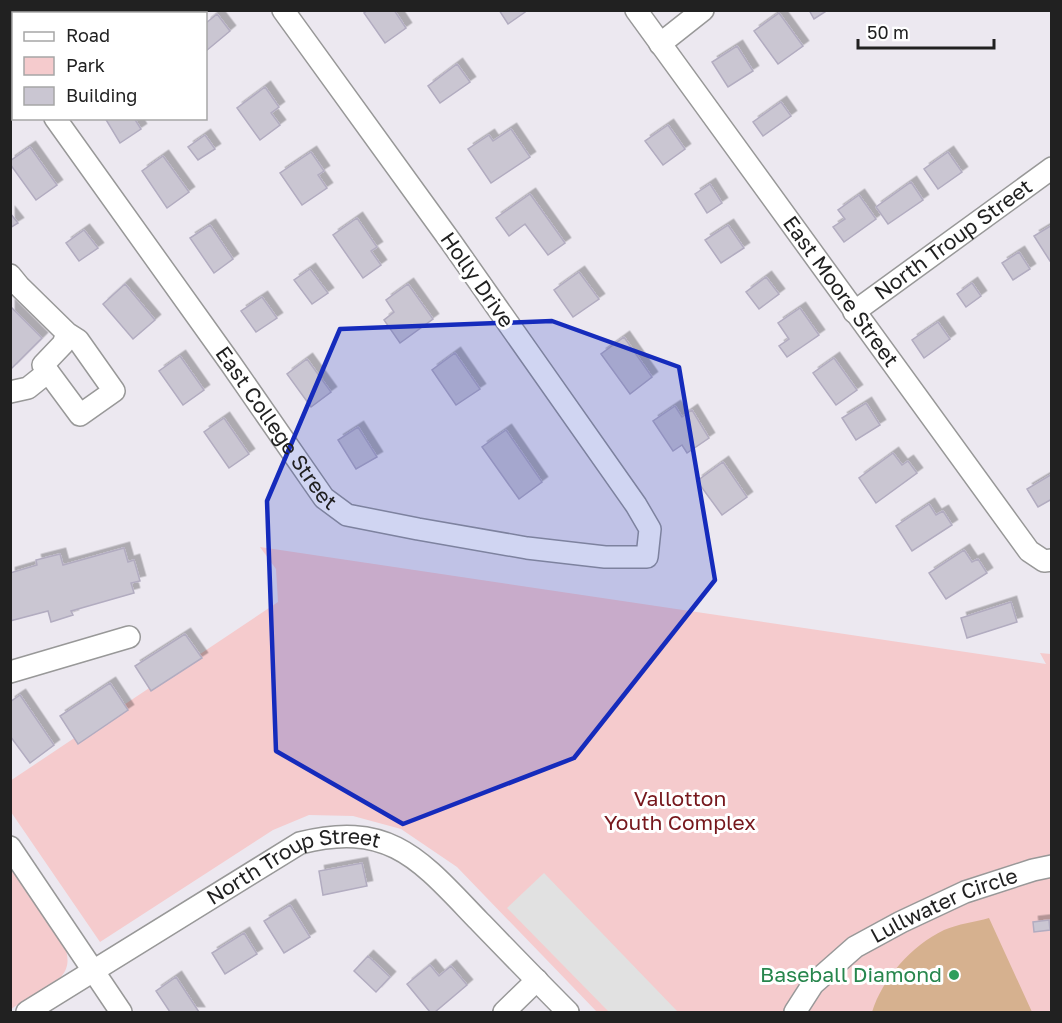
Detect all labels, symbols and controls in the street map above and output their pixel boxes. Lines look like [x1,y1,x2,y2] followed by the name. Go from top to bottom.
[12,12,207,120] legend
[858,12,994,50] scale bar
[867,21,909,43] text: 50 m
[66,24,110,46] text: Road
[66,54,105,76] text: Park
[66,84,137,106] text: Building
[869,173,1037,305] street label: North Troup Street
[778,210,905,371] street label: East Moore Street
[435,227,520,332] street label: Holly Drive
[210,341,342,515] street label: East College Street
[604,785,756,835] park label: Vallotton Youth Complex
[201,822,384,910] street label: North Troup Street
[866,862,1021,948] street label: Lullwater Circle
[760,961,942,987] place label: Baseball Diamond
[947,968,961,982] marker: Baseball Diamond

